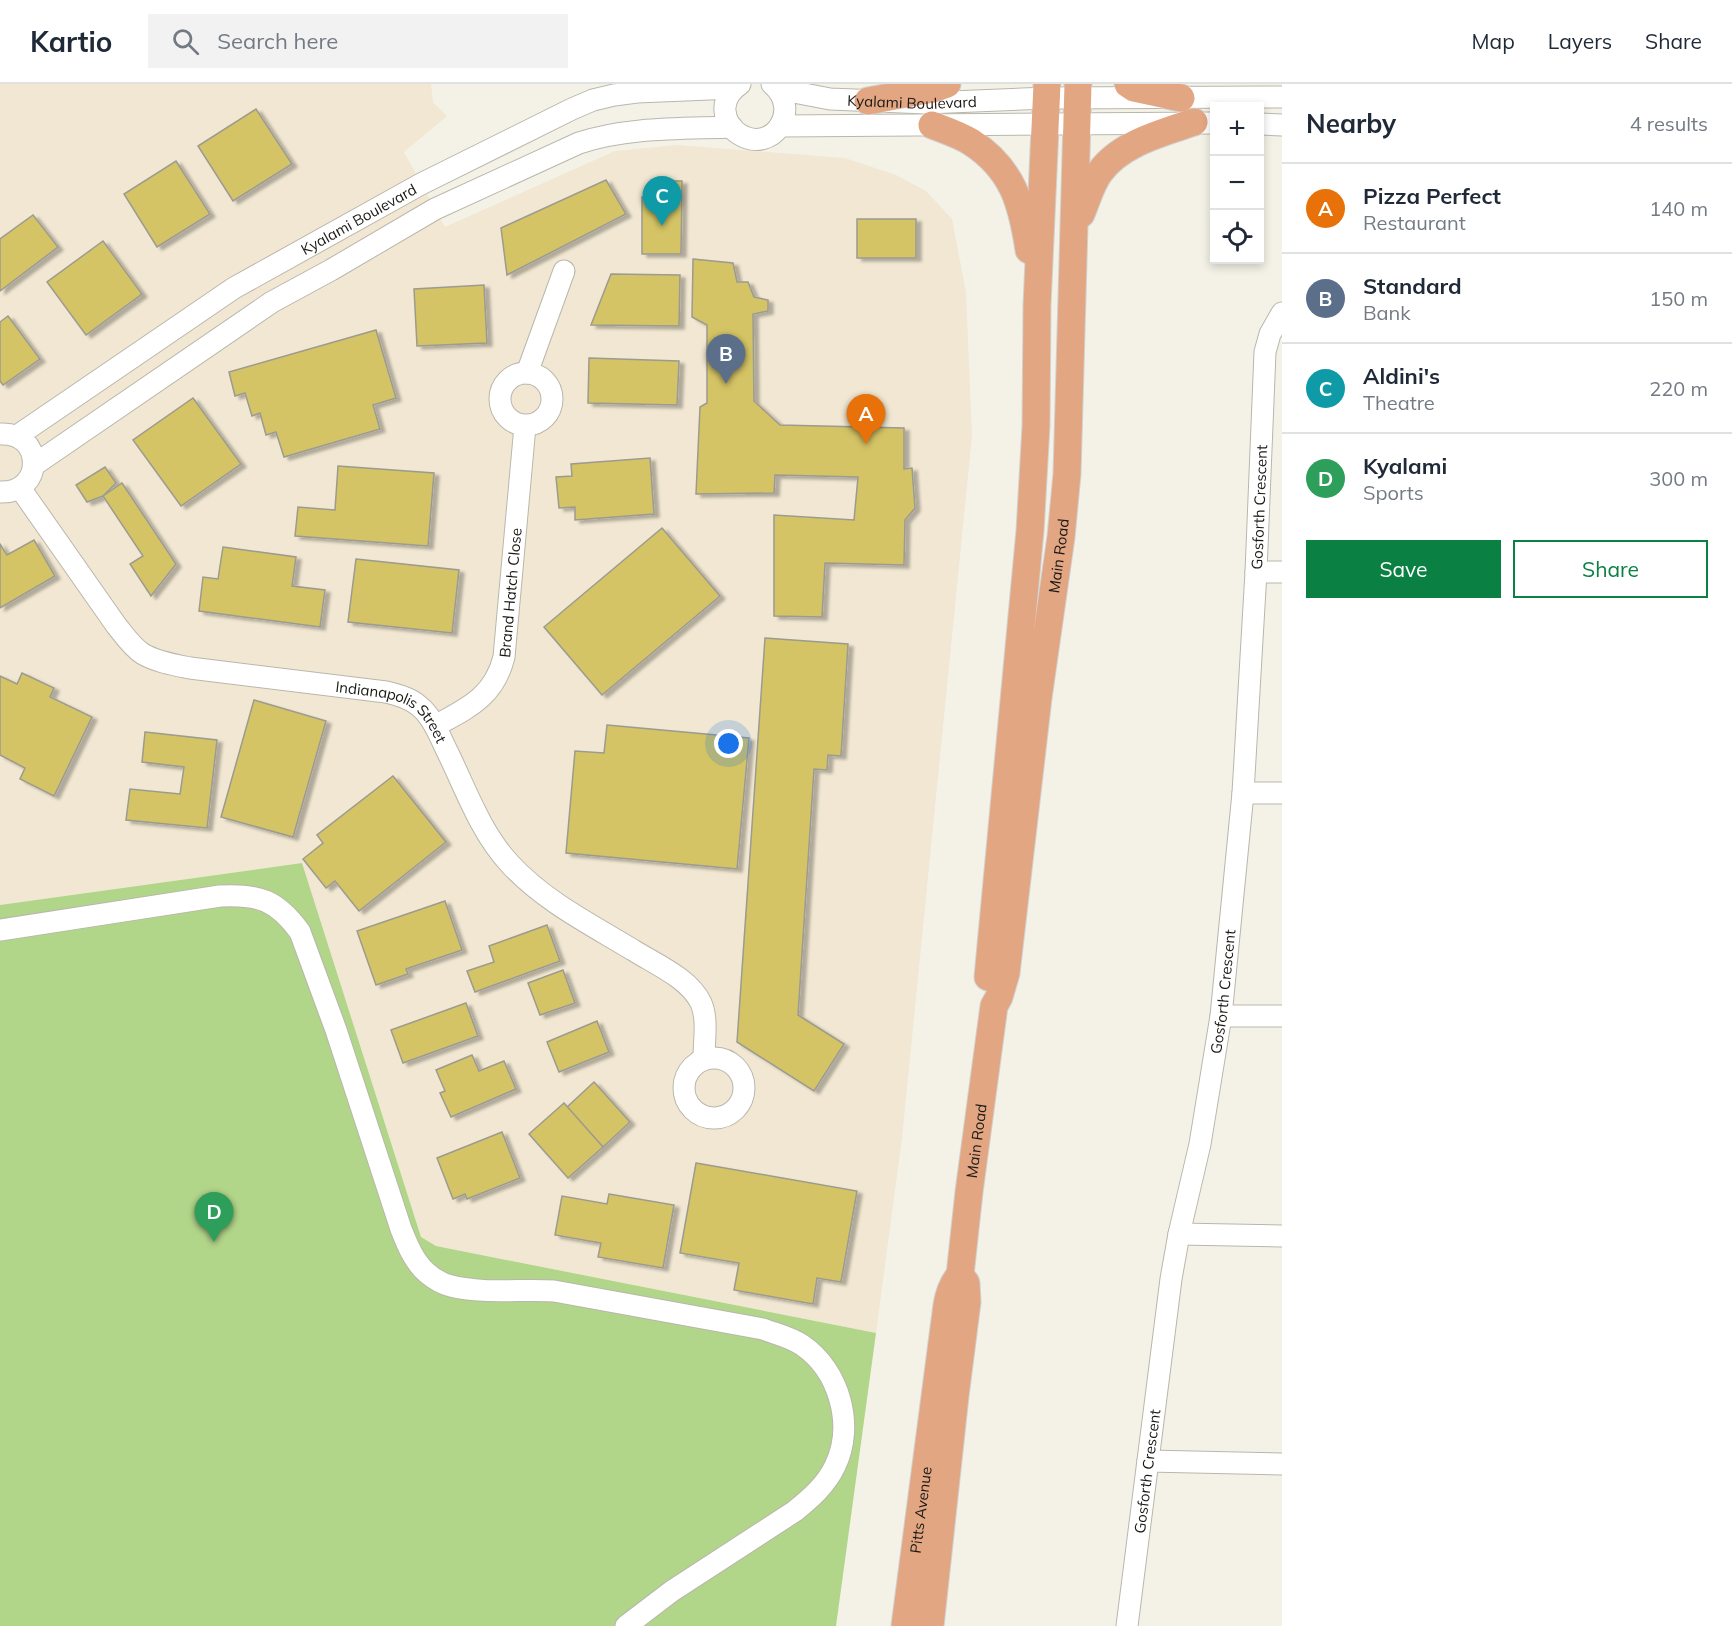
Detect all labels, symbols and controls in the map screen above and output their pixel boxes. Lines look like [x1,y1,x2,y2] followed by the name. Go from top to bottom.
[148,14,568,68] search box
[30,24,112,59] text: Kartio
[169,25,202,58] icon: search
[217,27,338,55] text: Search here
[1472,28,1515,54] text: Map
[1548,28,1612,54] text: Layers
[1645,28,1702,54] text: Share
[847,90,977,113] street label: Kyalami Boulevard
[1210,102,1264,264] map controls
[1210,102,1264,156] button: +
[1306,107,1396,140] text: Nearby
[1630,111,1708,136] text: 4 results
[1210,156,1264,210] button: −
[642,176,682,226] pin: C
[297,179,420,259] street label: Kyalami Boulevard
[1363,182,1501,210] text: Pizza Perfect
[1318,196,1333,221] text: A
[1649,196,1708,221] text: 140 m
[1210,210,1264,264] button: locate
[1363,210,1466,235] text: Restaurant
[1363,272,1462,300] text: Standard
[1319,286,1332,311] text: B
[1649,286,1708,311] text: 150 m
[1363,300,1411,325] text: Bank
[706,334,746,384] pin: B
[1363,362,1440,390] text: Aldini's
[1319,376,1332,401] text: C
[1649,376,1708,401] text: 220 m
[1363,390,1435,415] text: Theatre
[846,394,886,444] pin: A
[1247,444,1271,570] street label: Gosforth Crescent
[1363,452,1447,480] text: Kyalami
[1318,466,1333,491] text: D
[1649,466,1708,491] text: 300 m
[1363,480,1424,505] text: Sports
[1044,518,1072,594] street label: Main Road
[494,527,525,658] street label: Brand Hatch Close
[1306,540,1501,598] button: Save
[1513,540,1708,598] button: Share
[335,676,451,746] street label: Indianapolis Street
[714,729,743,758] your location
[1205,929,1239,1055] street label: Gosforth Crescent
[961,1102,990,1179] street label: Main Road
[194,1192,234,1242] pin: D
[1129,1408,1164,1534] street label: Gosforth Crescent
[905,1465,935,1555] street label: Pitts Avenue

